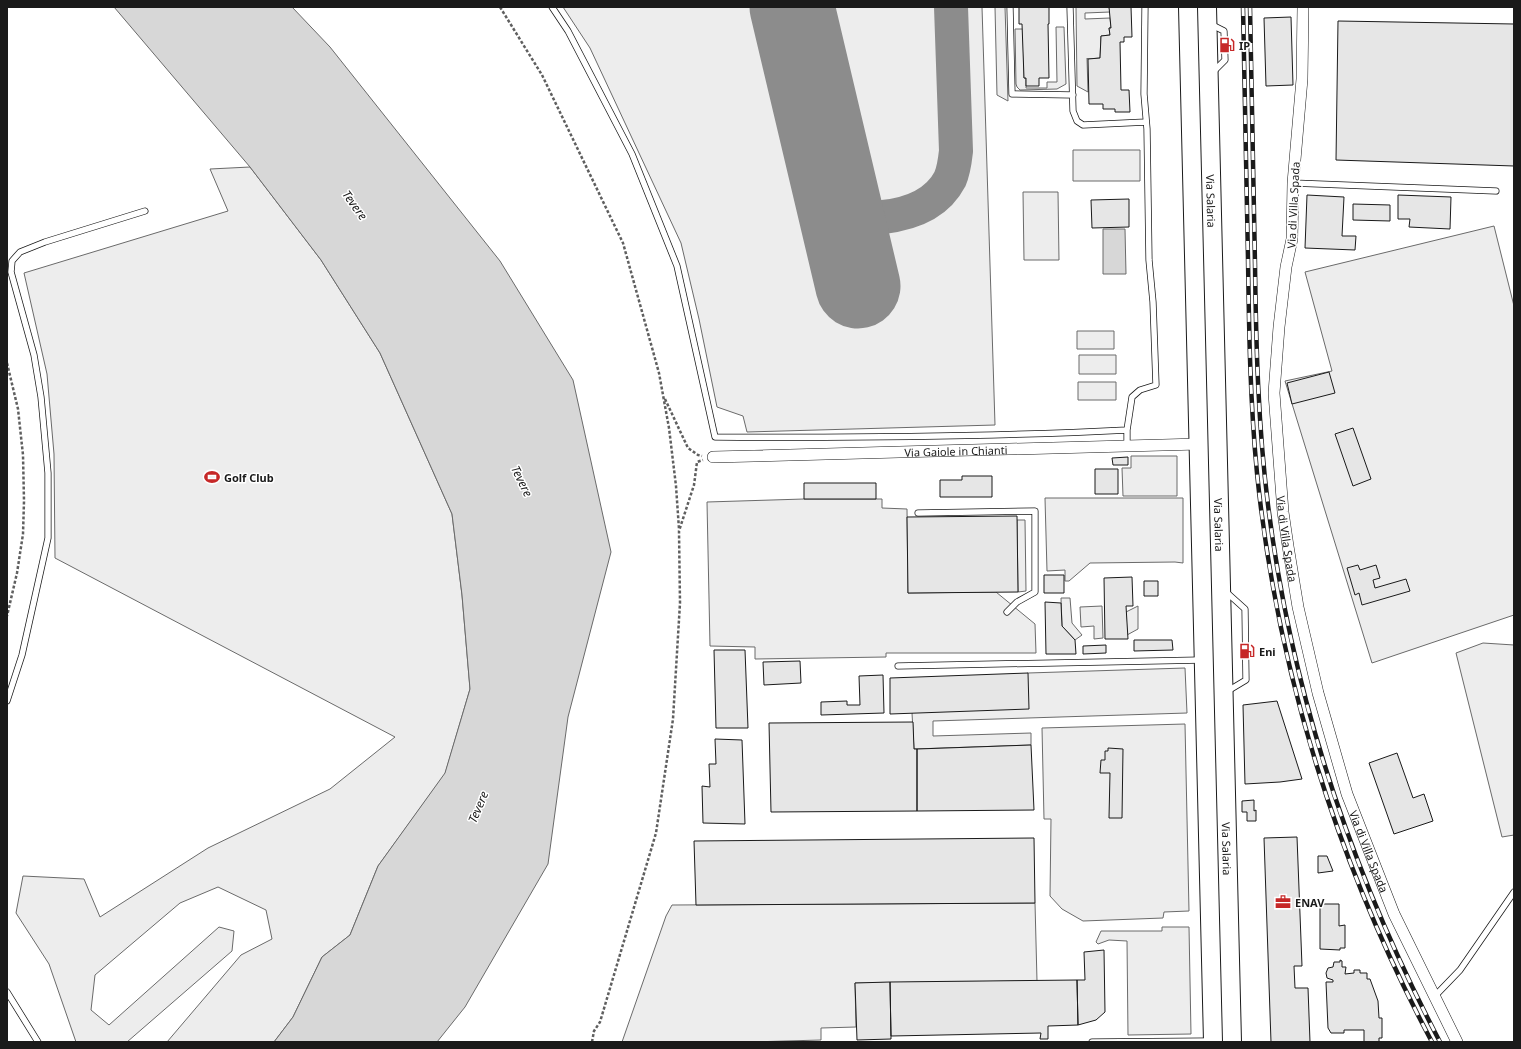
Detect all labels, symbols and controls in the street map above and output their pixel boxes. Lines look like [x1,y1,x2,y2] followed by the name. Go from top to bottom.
[1218,36,1236,54] fuel station icon: IP
[1239,38,1250,53] place label: IP
[1283,161,1303,249] street label: Via di Villa Spada
[1204,174,1220,228] street label: Via Salaria
[338,187,372,223] water label: Tevere
[904,442,1008,459] street label: Via Gaiole in Chianti
[507,462,537,500] water label: Tevere
[203,468,221,486] sports icon: Golf Club
[224,470,274,485] place label: Golf Club
[1274,495,1301,583] street label: Via di Villa Spada
[1211,498,1228,552] street label: Via Salaria
[1238,642,1256,660] fuel station icon: Eni
[1259,644,1276,659] place label: Eni
[464,788,492,826] water label: Tevere
[1347,808,1392,895] street label: Via di Villa Spada
[1219,822,1235,876] street label: Via Salaria
[1274,893,1292,911] office icon: ENAV
[1295,895,1325,910] place label: ENAV

